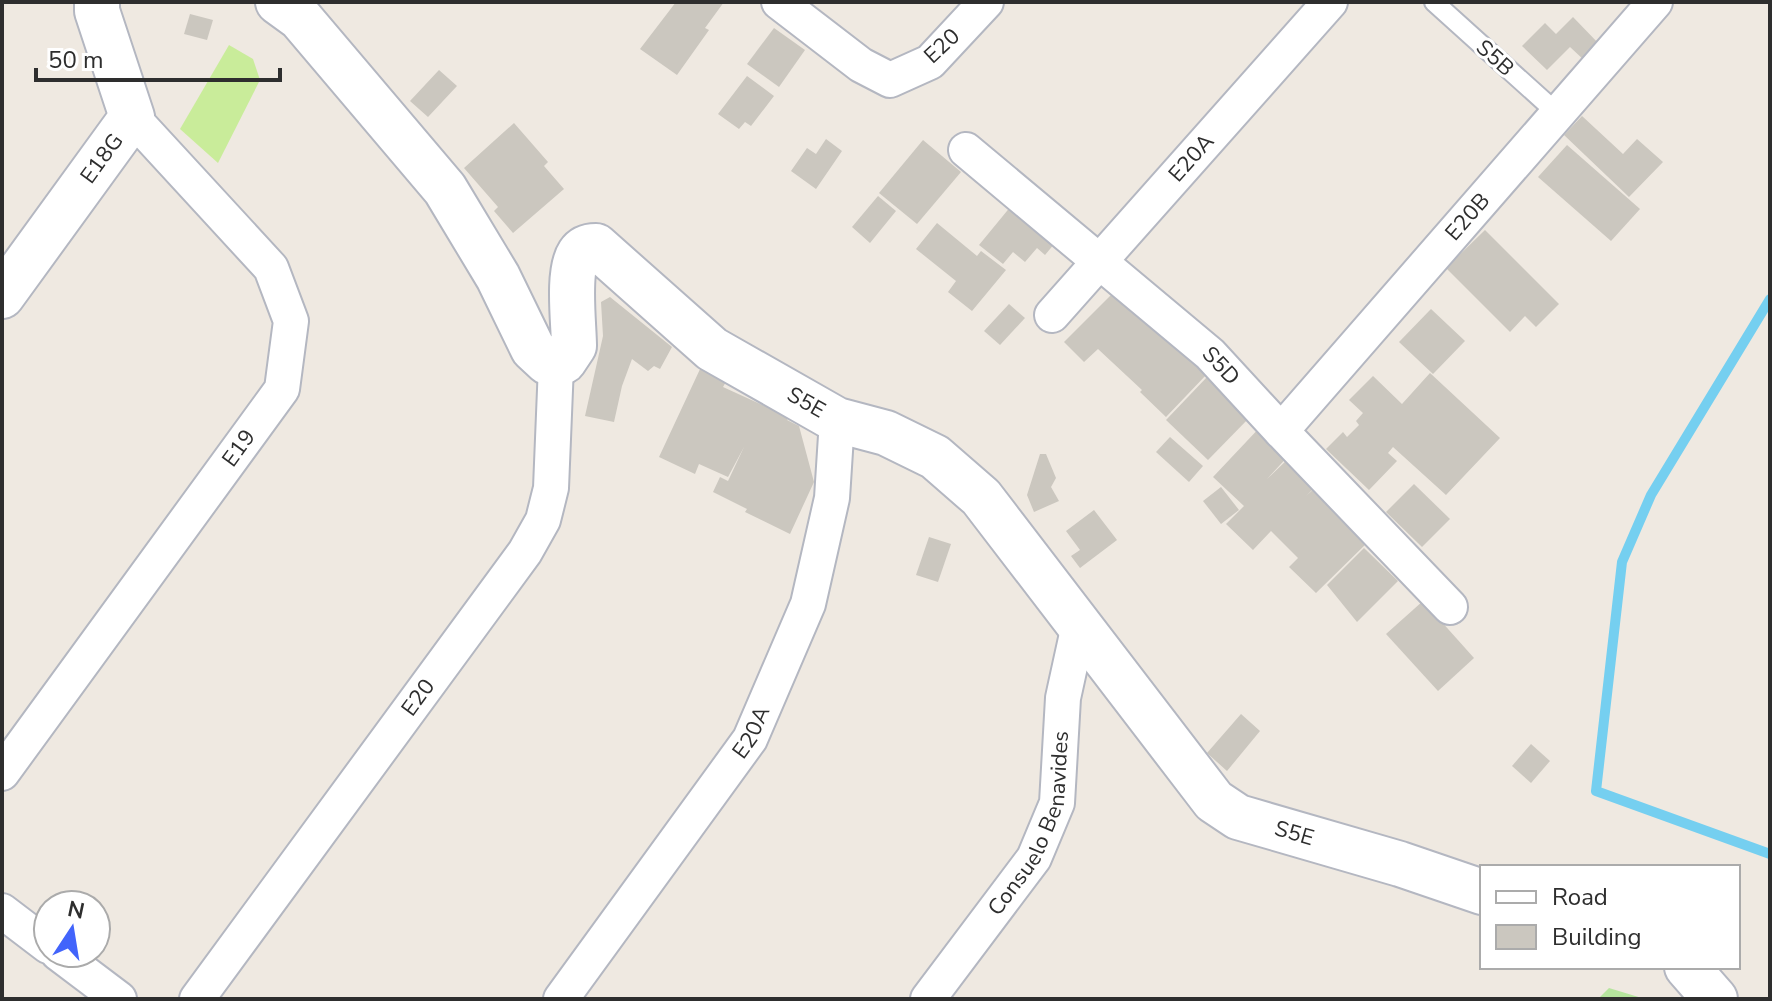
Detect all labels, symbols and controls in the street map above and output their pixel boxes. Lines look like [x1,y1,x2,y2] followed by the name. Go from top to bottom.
[917,22,967,70] street label: E20
[36,32,280,82] scale bar
[1470,33,1520,83] street label: S5B
[48,44,104,76] text: 50 m
[74,127,130,190] street label: E18G
[1162,127,1221,189] street label: E20A
[1439,187,1497,247] street label: E20B
[1195,340,1246,392] street label: S5D
[782,380,831,425] street label: S5E
[215,423,263,473] street label: E19
[395,673,442,722] street label: E20
[725,702,777,765] street label: E20A
[981,730,1076,922] street label: Consuelo Benavides
[1271,813,1317,853] street label: S5E
[1480,865,1740,969] legend
[1552,881,1608,913] text: Road
[32,889,112,969] north arrow
[65,894,87,927] text: N
[1552,921,1642,953] text: Building

